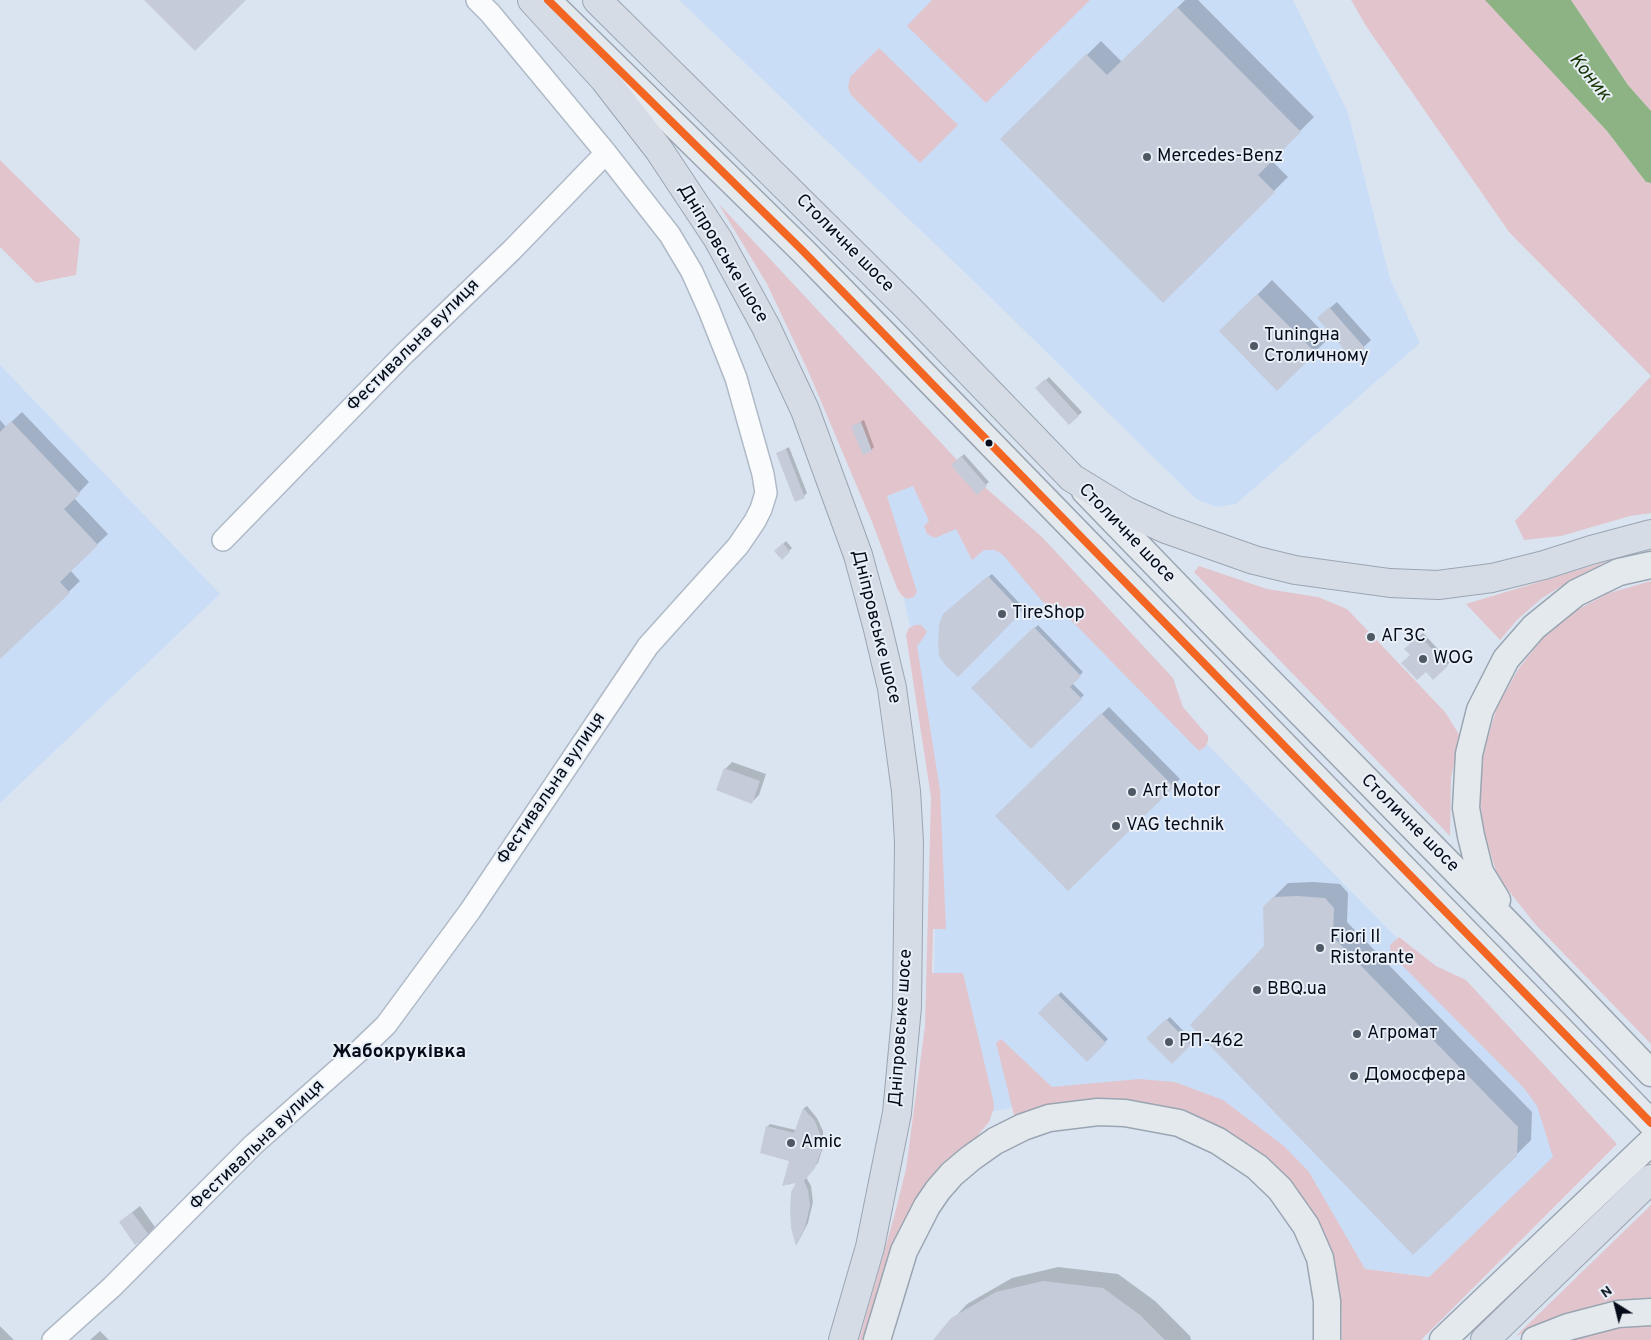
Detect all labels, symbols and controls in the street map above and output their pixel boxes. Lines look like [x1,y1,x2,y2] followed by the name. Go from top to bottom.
[1563,50,1615,106] water label: Коник
[1157,146,1283,168] place label: Mercedes-Benz
[1141,151,1153,163] marker: Mercedes-Benz
[672,181,772,327] street label: Дніпровське шосе
[790,190,898,298] street label: Столичне шосе
[343,275,485,417] street label: Фестивальна вулиця
[1264,325,1369,368] place label: Tuningна Столичному
[1248,340,1260,352] marker: Tuningна Столичному
[984,438,994,448] unlabelled marker
[1073,480,1179,588] street label: Столичне шосе
[845,548,905,706] street label: Дніпровське шосе
[1012,603,1085,625] place label: TireShop
[996,608,1008,620] marker: TireShop
[1381,626,1426,648] place label: АГЗС
[1365,631,1377,643] marker: АГЗС
[1433,648,1474,670] place label: WOG
[1417,653,1429,665] marker: WOG
[493,709,611,869] street label: Фестивальна вулиця
[1355,770,1463,878] street label: Столичне шосе
[1142,781,1220,803] place label: Art Motor
[1126,786,1138,798] marker: Art Motor
[1126,815,1224,837] place label: VAG technik
[1110,820,1122,832] marker: VAG technik
[1330,927,1414,970] place label: Fiori Il Ristorante
[1314,942,1326,954] marker: Fiori Il Ristorante
[886,948,918,1108] street label: Дніпровське шосе
[1267,979,1327,1001] place label: BBQ.ua
[1251,984,1263,996] marker: BBQ.ua
[1367,1023,1437,1045] place label: Агромат
[1351,1028,1363,1040] marker: Агромат
[1179,1031,1244,1053] place label: РП-462
[1163,1036,1175,1048] marker: РП-462
[332,1042,466,1064] district label: Жабокруківка
[1364,1065,1466,1087] place label: Домосфера
[1348,1070,1360,1082] marker: Домосфера
[186,1076,330,1216] street label: Фестивальна вулиця
[801,1132,842,1154] place label: Amic
[785,1137,797,1149] marker: Amic
[1591,1280,1641,1330] north arrow
[1598,1283,1616,1302] text: N

